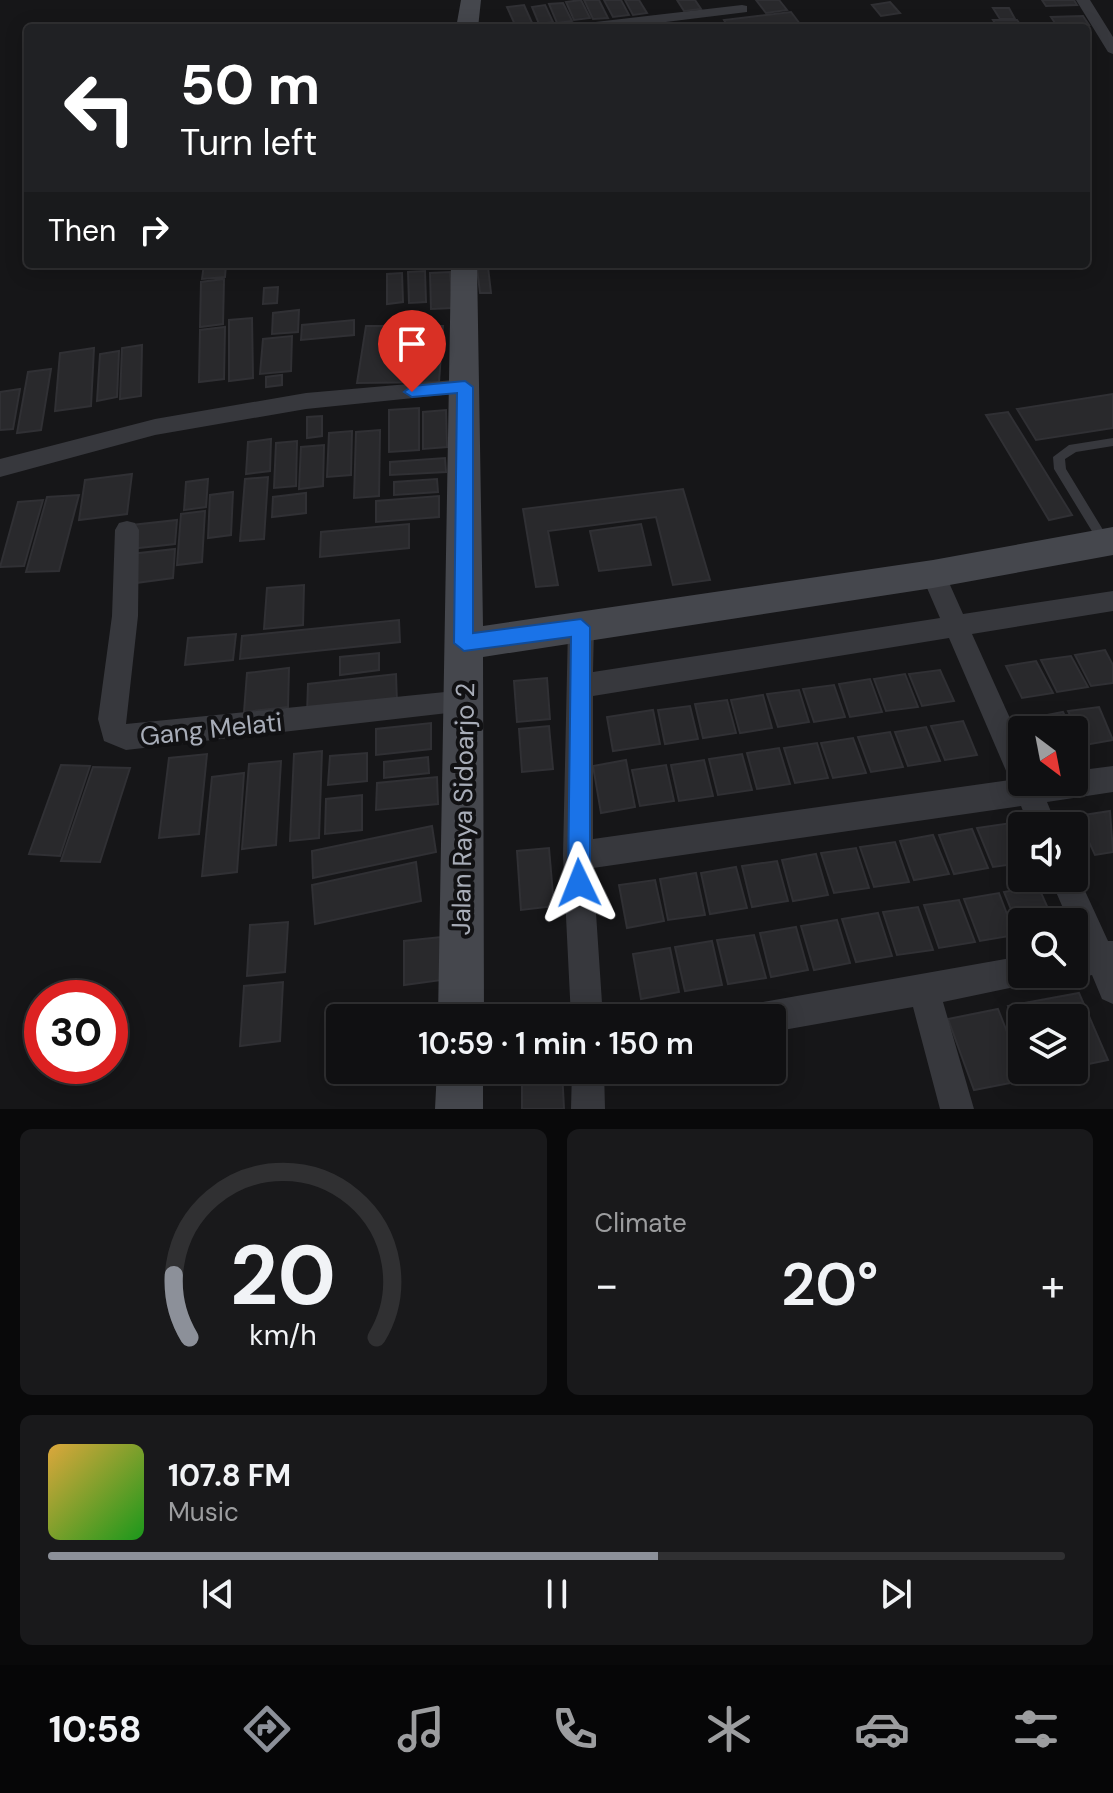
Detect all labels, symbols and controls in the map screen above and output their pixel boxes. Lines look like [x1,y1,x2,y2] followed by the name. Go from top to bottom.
[180,48,320,121] text: 50 m
[48,56,152,160] icon: left
[180,119,317,166] text: Turn left
[132,208,176,252] icon: right
[48,211,116,250] text: Then
[378,310,446,392] pin
[390,322,434,366] icon: arrive
[444,682,482,936] street label: Jalan Raya Sidoarjo 2
[138,705,284,753] street label: Gang Melati
[1008,716,1088,796] north arrow
[1008,716,1088,1084] map controls
[1008,812,1088,892] button: sound
[537,841,621,925] position arrow
[1008,908,1088,988] button: search
[24,980,128,1084] speed limit sign: 30
[1008,1004,1088,1084] button: layers
[418,1024,694,1063] text: 10:59 · 1 min · 150 m
[595,1206,687,1240] text: Climate
[230,1221,336,1330] text: 20
[781,1245,879,1324] text: 20°
[595,1256,619,1314] text: −
[1041,1256,1065,1314] text: +
[249,1317,317,1354] text: km/h
[168,1456,291,1495] text: 107.8 FM
[168,1495,239,1529] text: Music
[196,1572,240,1616] icon: previous
[535,1572,579,1616] icon: pause
[874,1572,918,1616] icon: next
[239,1701,295,1757] icon: directions
[393,1701,449,1757] icon: music
[547,1701,603,1757] icon: phone
[701,1701,757,1757] icon: climate
[854,1701,910,1757] icon: car
[1008,1701,1064,1757] icon: filters
[49,1706,142,1753] text: 10:58

